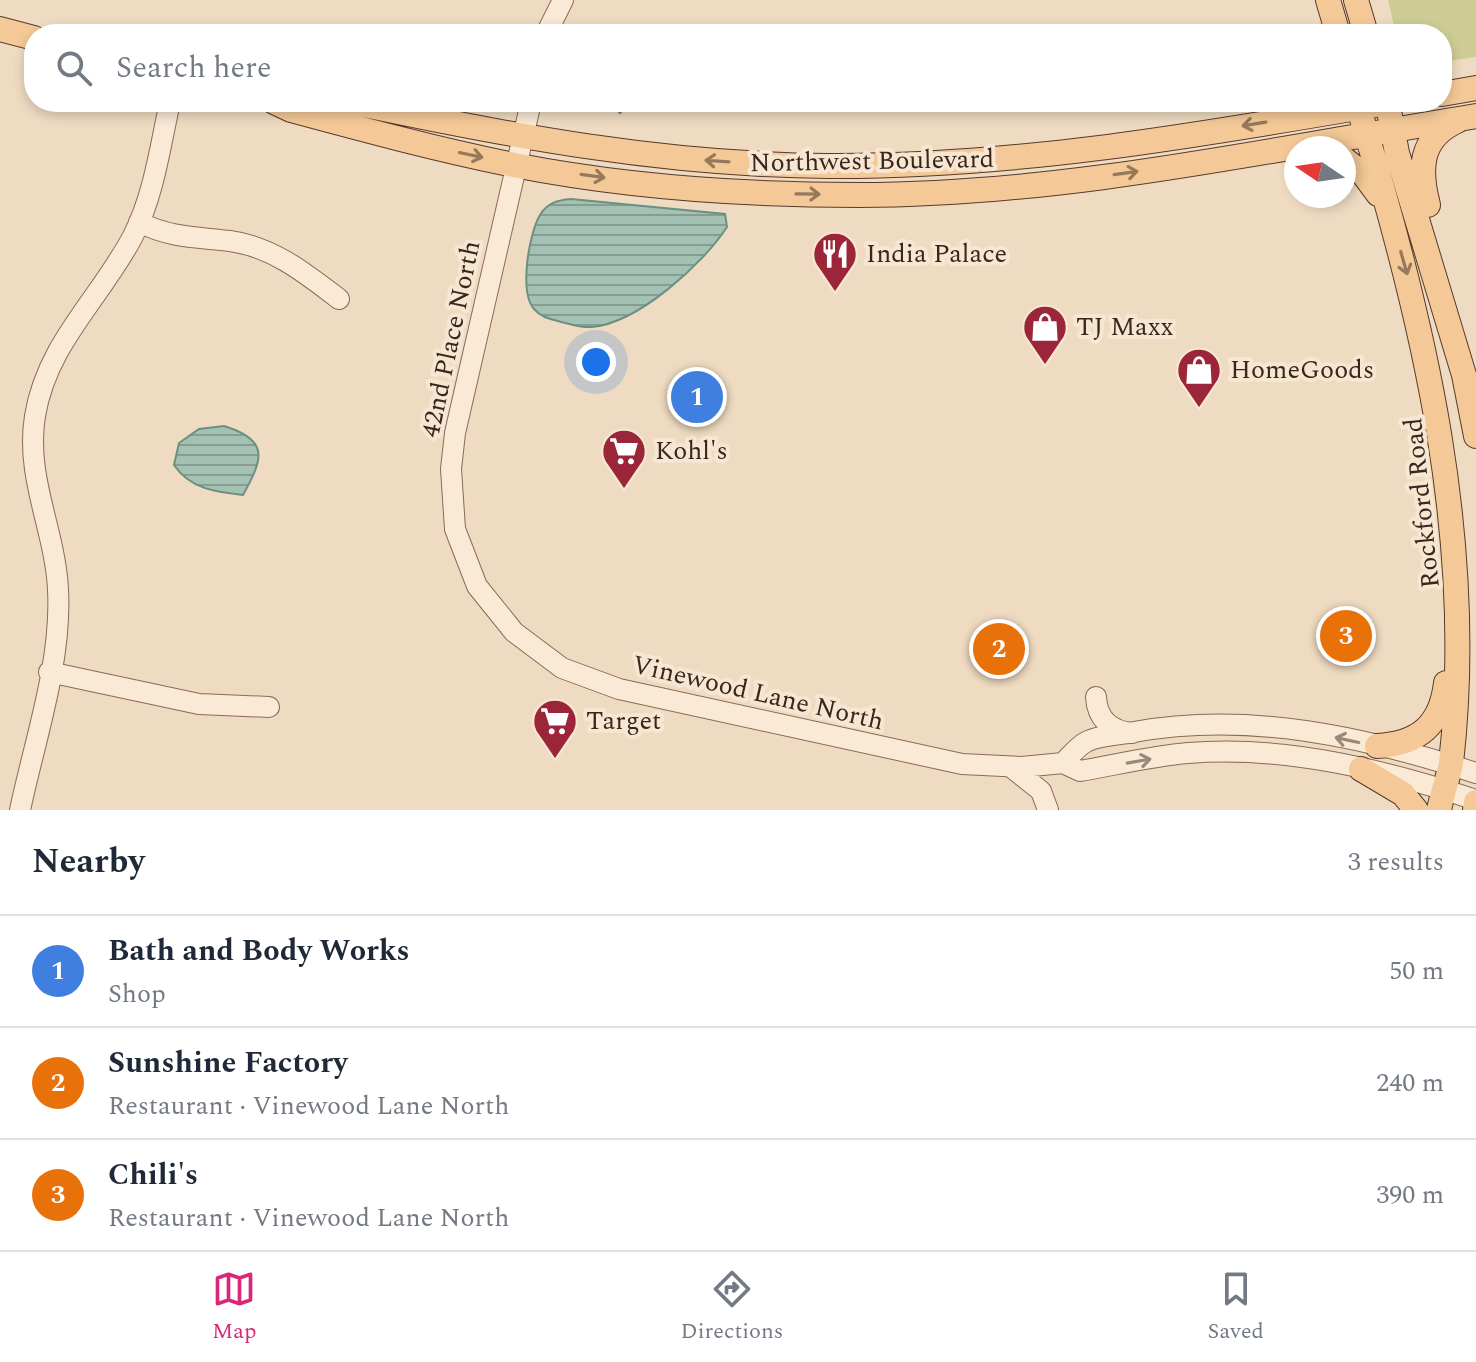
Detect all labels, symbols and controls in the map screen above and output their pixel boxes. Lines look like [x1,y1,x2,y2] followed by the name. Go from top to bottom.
[24,24,1452,112] search box
[116,45,272,91] text: Search here
[52,46,96,90] icon: search
[1242,117,1267,132] one-way arrow
[1284,136,1356,208] north arrow
[750,139,994,183] street label: Northwest Boulevard
[457,148,483,163] one-way arrow
[704,153,731,168] one-way arrow
[1112,165,1138,180] one-way arrow
[580,169,605,184] one-way arrow
[794,186,821,202] one-way arrow
[811,230,859,293] restaurant icon: India Palace
[866,234,1007,274] place label: India Palace
[411,237,491,441] street label: 42nd Place North
[1397,249,1412,275] one-way arrow
[1021,303,1069,366] shop icon: TJ Maxx
[1076,307,1174,347] place label: TJ Maxx
[576,342,616,382] your location
[1175,346,1223,409] shop icon: HomeGoods
[1230,350,1374,390] place label: HomeGoods
[671,367,723,427] pin: 1
[1393,416,1451,590] street label: Rockford Road
[600,427,648,490] supermarket icon: Kohl's
[655,431,728,471] place label: Kohl's
[1320,606,1372,666] pin: 3
[973,619,1025,679] pin: 2
[628,645,888,741] street label: Vinewood Lane North
[531,697,579,760] supermarket icon: Target
[586,701,661,741] place label: Target
[1335,732,1361,747] one-way arrow
[1126,753,1151,768] one-way arrow
[32,836,145,888] text: Nearby
[1348,842,1444,882] text: 3 results
[108,928,410,974] text: Bath and Body Works
[51,951,65,991] text: 1
[1389,951,1444,991] text: 50 m
[108,974,166,1014] text: Shop
[108,1040,348,1086] text: Sunshine Factory
[51,1063,65,1103] text: 2
[1376,1063,1444,1103] text: 240 m
[108,1086,509,1126] text: Restaurant · Vinewood Lane North
[108,1152,198,1198] text: Chili's
[51,1175,65,1215] text: 3
[1376,1175,1444,1215] text: 390 m
[108,1198,509,1238] text: Restaurant · Vinewood Lane North
[212,1267,256,1348] tab: Map
[681,1267,783,1348] tab: Directions
[1207,1267,1264,1348] tab: Saved

